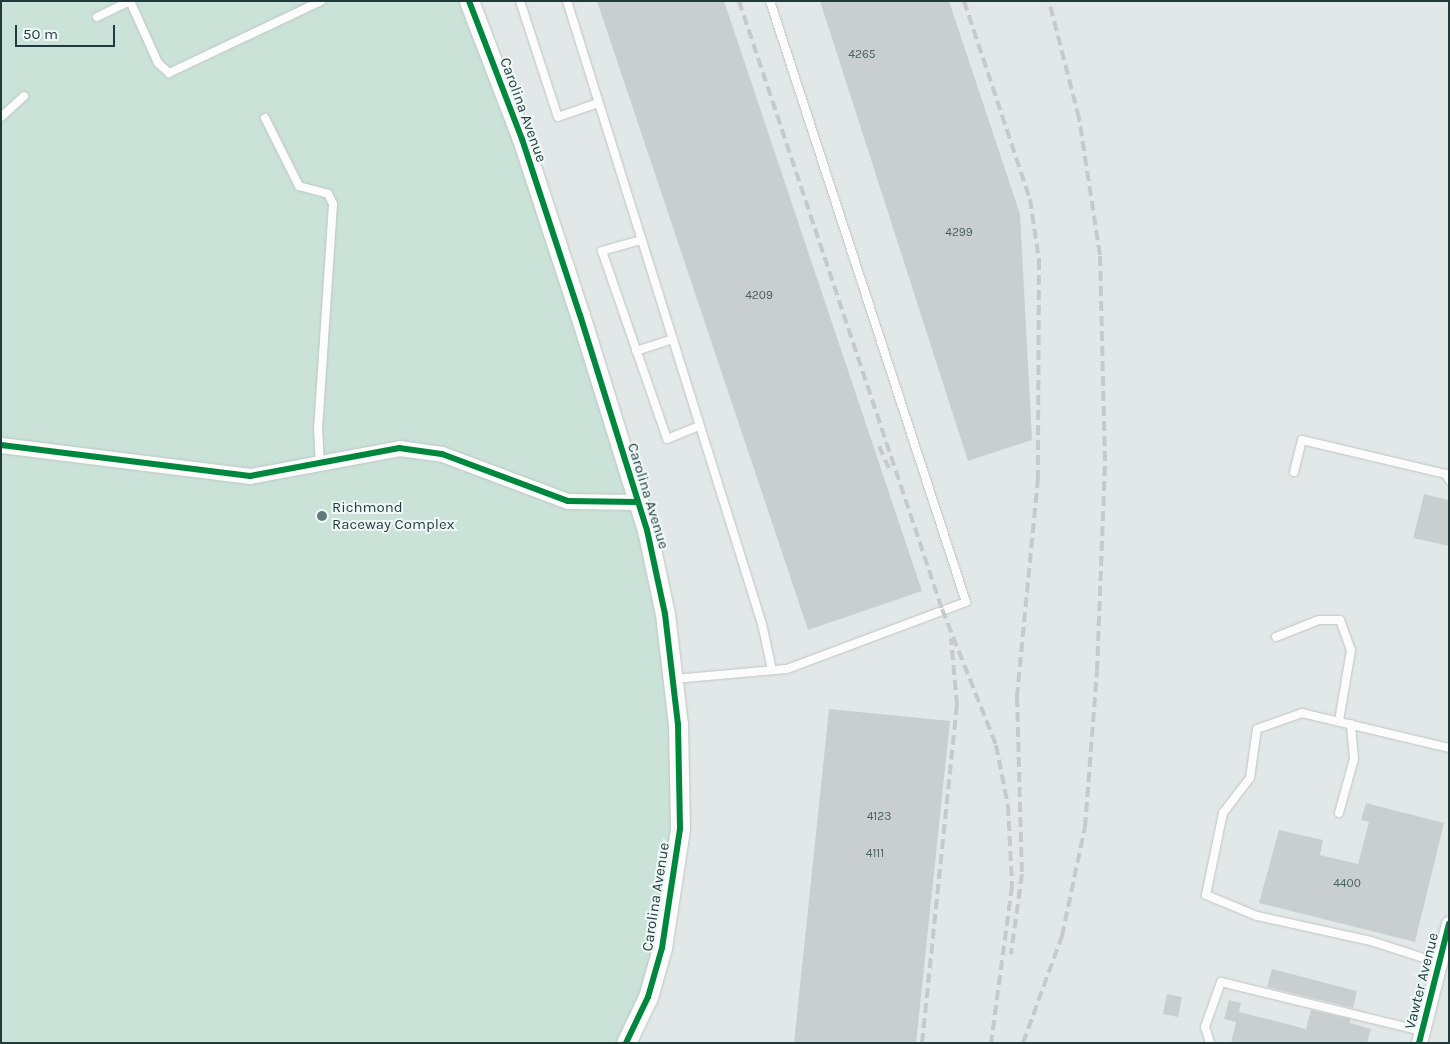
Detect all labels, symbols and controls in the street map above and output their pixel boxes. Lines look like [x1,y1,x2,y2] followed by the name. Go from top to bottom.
[18,15,118,47] scale bar
[23,25,58,43] text: 50 m
[848,48,876,62] house number: 4265
[496,55,550,165] street label: Carolina Avenue
[945,226,973,240] house number: 4299
[745,289,773,303] house number: 4209
[623,441,673,551] street label: Carolina Avenue
[332,498,454,533] place label: Richmond Raceway Complex
[316,510,328,522] marker: Richmond Raceway Complex
[867,810,891,824] house number: 4123
[639,841,673,953] street label: Carolina Avenue
[866,847,884,861] house number: 4111
[1333,877,1361,891] house number: 4400
[1401,931,1443,1031] street label: Vawter Avenue

